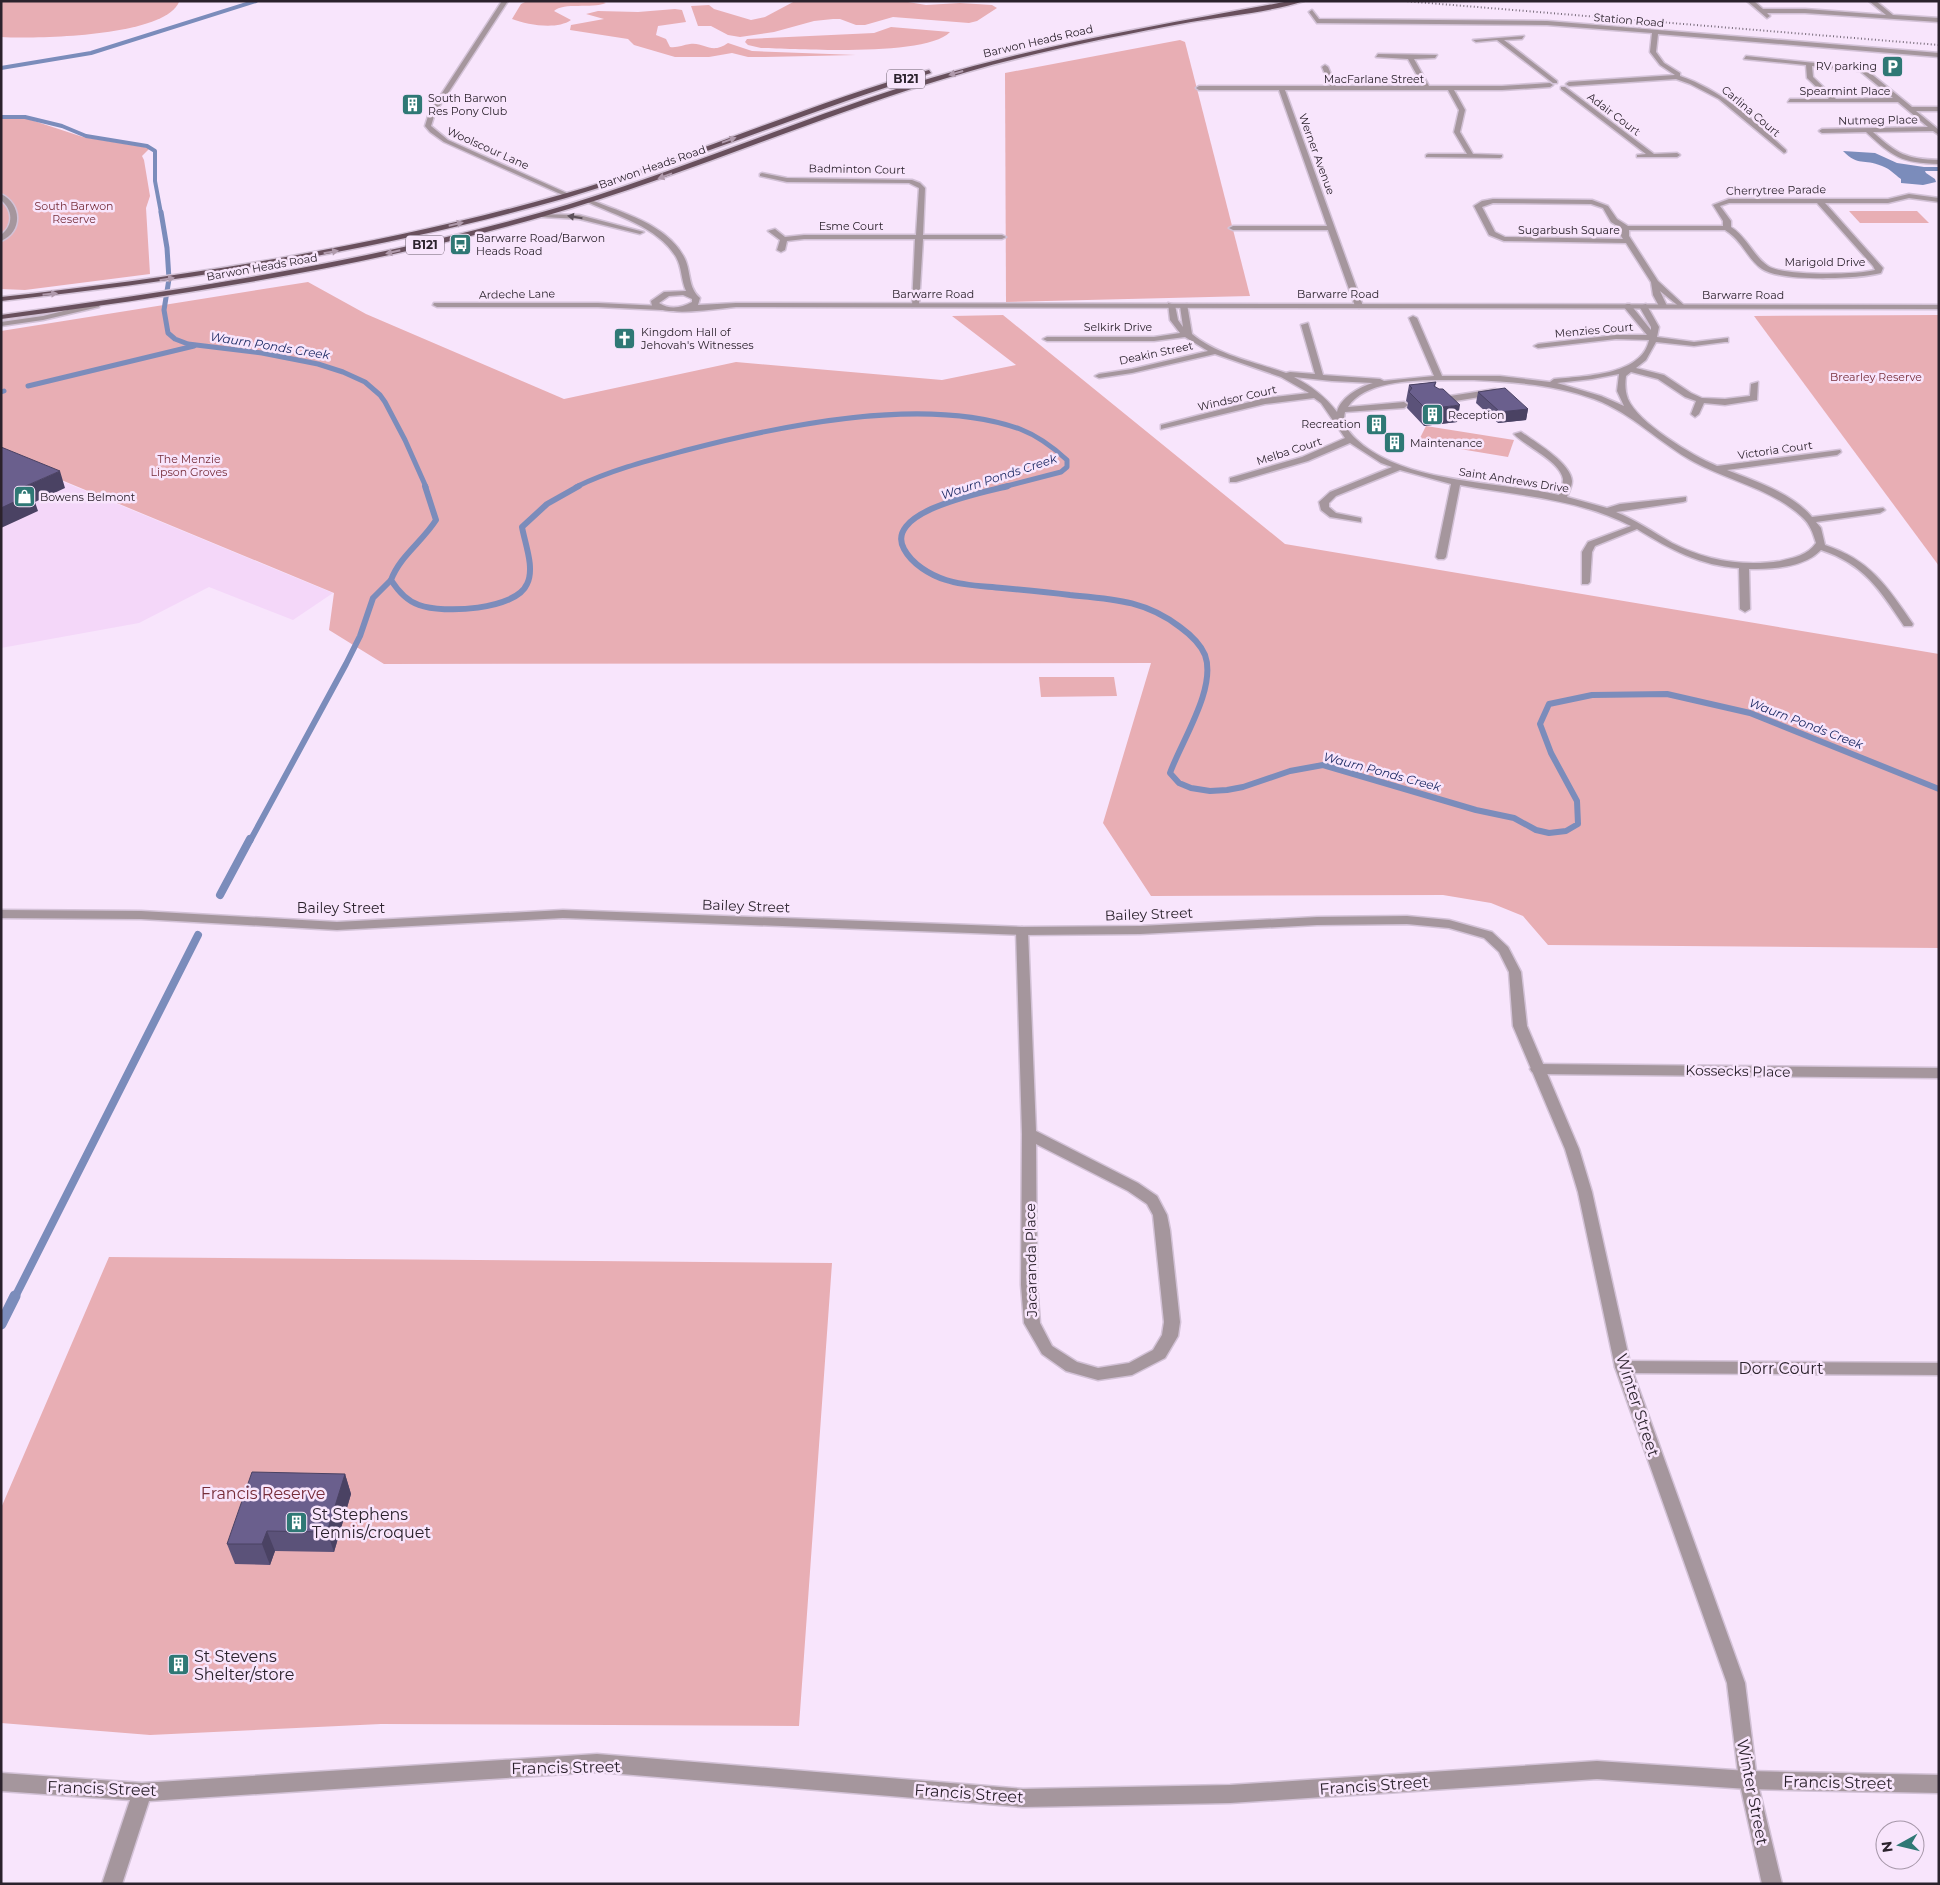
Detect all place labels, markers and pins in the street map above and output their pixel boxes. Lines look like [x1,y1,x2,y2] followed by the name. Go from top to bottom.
[1881,54,1905,78] parking icon: RV parking
[1816,59,1877,73] place label: RV parking
[428,91,507,118] place label: South Barwon Res Pony Club
[400,92,424,116] building icon: South Barwon Res Pony Club
[476,231,605,258] place label: Barwarre Road/Barwon Heads Road
[448,232,472,256] bus stop icon: Barwarre Road/Barwon Heads Road
[640,325,754,352] place label: Kingdom Hall of Jehovah's Witnesses
[613,326,637,350] church icon: Kingdom Hall of Jehovah's Witnesses
[1420,403,1444,427] building icon: Reception
[1448,408,1505,422] place label: Reception
[1365,412,1389,436] building icon: Recreation
[1301,417,1361,431] place label: Recreation
[1382,431,1406,455] building icon: Maintenance
[1410,436,1483,450] place label: Maintenance
[12,485,36,509] shop icon: Bowens Belmont
[40,490,136,504] place label: Bowens Belmont
[312,1505,432,1542] place label: St Stephens Tennis/croquet
[284,1511,308,1535] building icon: St Stephens Tennis/croquet
[194,1647,294,1684] place label: St Stevens Shelter/store
[166,1653,190,1677] building icon: St Stevens Shelter/store

